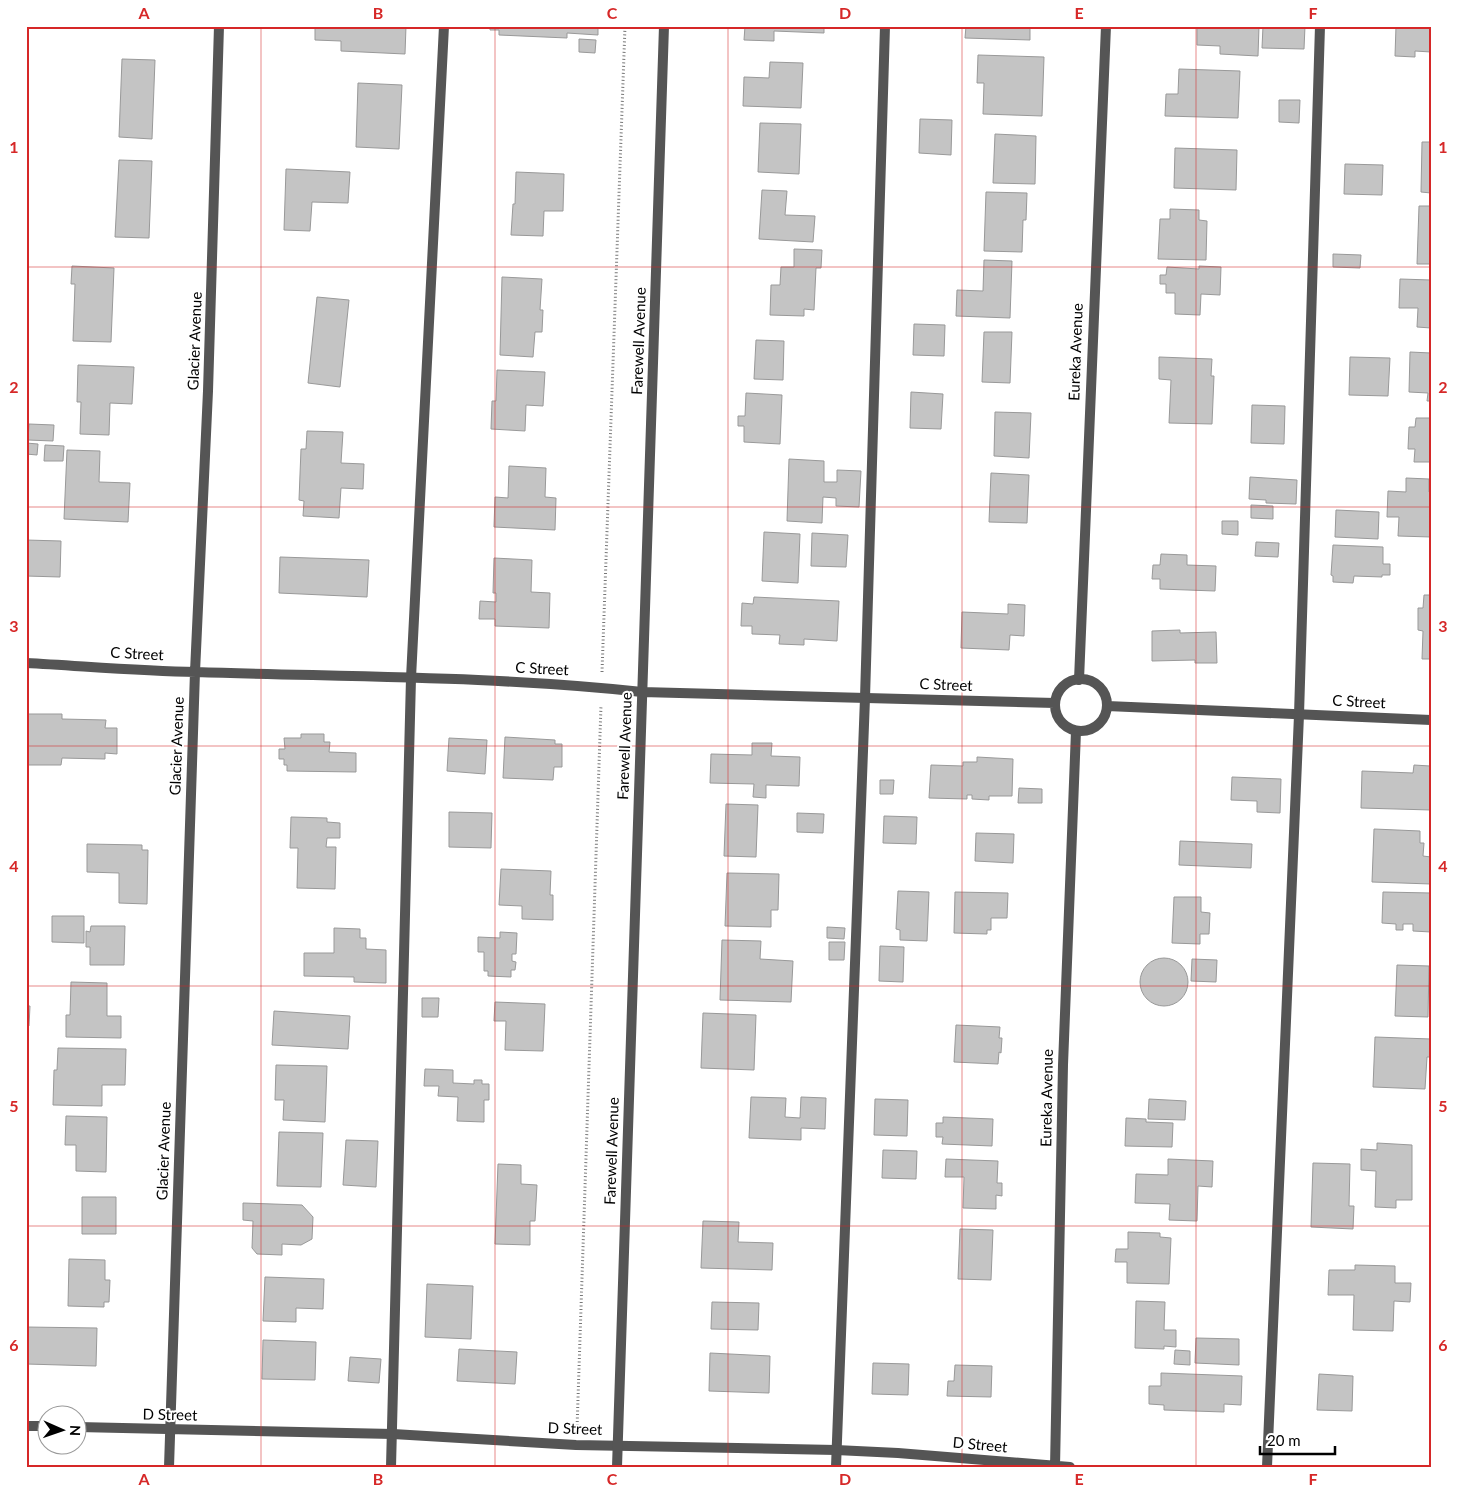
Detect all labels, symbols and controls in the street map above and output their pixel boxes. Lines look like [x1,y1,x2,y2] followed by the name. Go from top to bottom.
[137,3,150,22] text: A
[373,3,383,22] text: B
[607,3,618,22] text: C
[839,3,851,22] text: D
[1074,3,1084,22] text: E
[1308,3,1318,22] text: F
[9,137,19,156] text: 1
[1438,137,1448,156] text: 1
[627,287,649,395] street label: Farewell Avenue
[183,291,205,391] street label: Glacier Avenue
[1064,303,1086,401] street label: Eureka Avenue
[9,377,19,396] text: 2
[1438,377,1448,396] text: 2
[9,616,19,635] text: 3
[1438,616,1448,635] text: 3
[110,643,165,663] street label: C Street
[515,658,570,678] street label: C Street
[919,674,974,694] street label: C Street
[1332,691,1387,711] street label: C Street
[613,692,635,800] street label: Farewell Avenue
[165,696,187,796] street label: Glacier Avenue
[9,856,19,875] text: 4
[1438,856,1448,875] text: 4
[1036,1049,1056,1147] street label: Eureka Avenue
[9,1096,19,1115] text: 5
[1438,1096,1448,1115] text: 5
[600,1097,622,1205] street label: Farewell Avenue
[152,1101,174,1201] street label: Glacier Avenue
[9,1335,19,1354] text: 6
[1438,1335,1448,1354] text: 6
[142,1405,198,1423] street label: D Street
[38,1406,88,1456] north arrow
[547,1418,603,1438] street label: D Street
[1260,1423,1334,1455] scale bar
[67,1425,84,1436] text: N
[1267,1431,1301,1449] text: 20 m
[952,1433,1009,1455] street label: D Street
[137,1469,150,1488] text: A
[373,1469,383,1488] text: B
[607,1469,618,1488] text: C
[839,1469,851,1488] text: D
[1074,1469,1084,1488] text: E
[1308,1469,1318,1488] text: F

